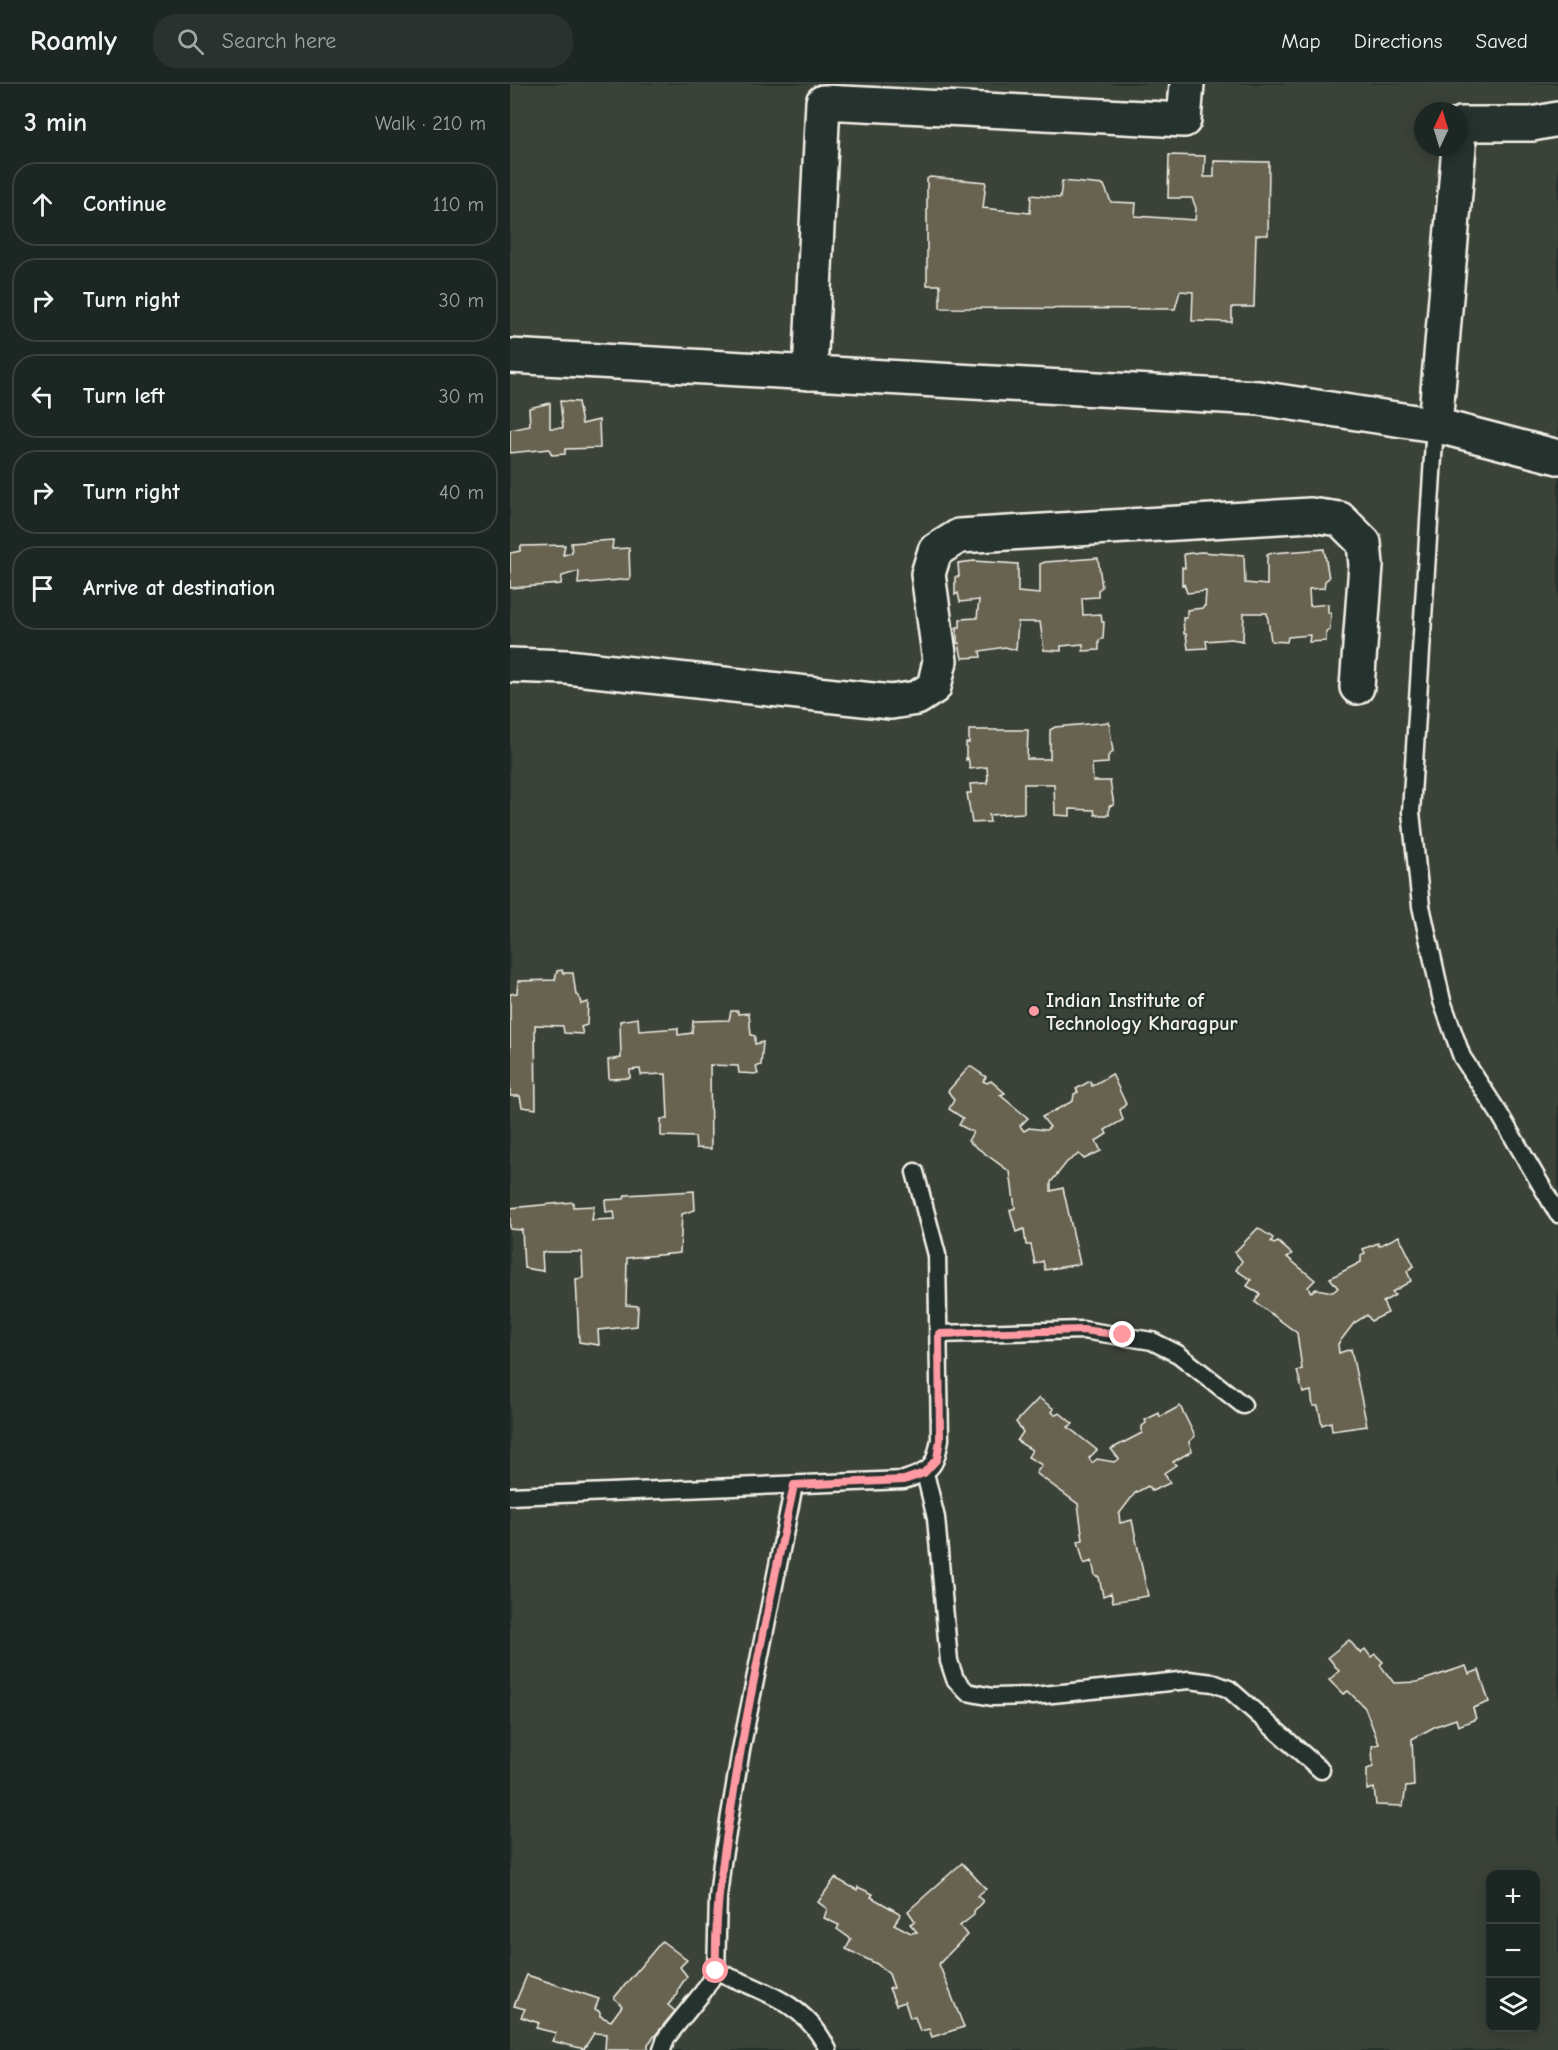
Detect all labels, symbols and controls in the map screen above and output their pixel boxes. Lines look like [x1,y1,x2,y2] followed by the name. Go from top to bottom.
[153,14,573,68] search box
[30,25,117,57] text: Roamly
[174,25,207,58] icon: search
[222,28,336,54] text: Search here
[1281,29,1321,53] text: Map
[1354,29,1443,53] text: Directions
[1476,29,1528,53] text: Saved
[1414,102,1468,156] north arrow
[24,108,87,138] text: 3 min
[375,112,486,135] text: Walk · 210 m
[26,188,59,221] icon: ahead
[83,191,166,217] text: Continue
[433,193,484,216] text: 110 m
[26,284,59,317] icon: right
[83,287,180,313] text: Turn right
[438,289,484,312] text: 30 m
[26,380,59,413] icon: left
[83,383,165,409] text: Turn left
[438,385,484,408] text: 30 m
[26,476,59,509] icon: right
[83,479,180,505] text: Turn right
[439,481,484,504] text: 40 m
[26,572,59,605] icon: arrive
[83,575,275,601] text: Arrive at destination
[1046,989,1238,1035] place label: Indian Institute of Technology Kharagpur
[1027,1004,1041,1018] marker: Indian Institute of Technology Kharagpur
[1109,1321,1135,1347] route end
[1486,1870,1540,2032] map controls
[1486,1870,1540,1924] button: +
[1486,1924,1540,1978] button: −
[702,1957,728,1983] route start
[1486,1978,1540,2032] button: layers

